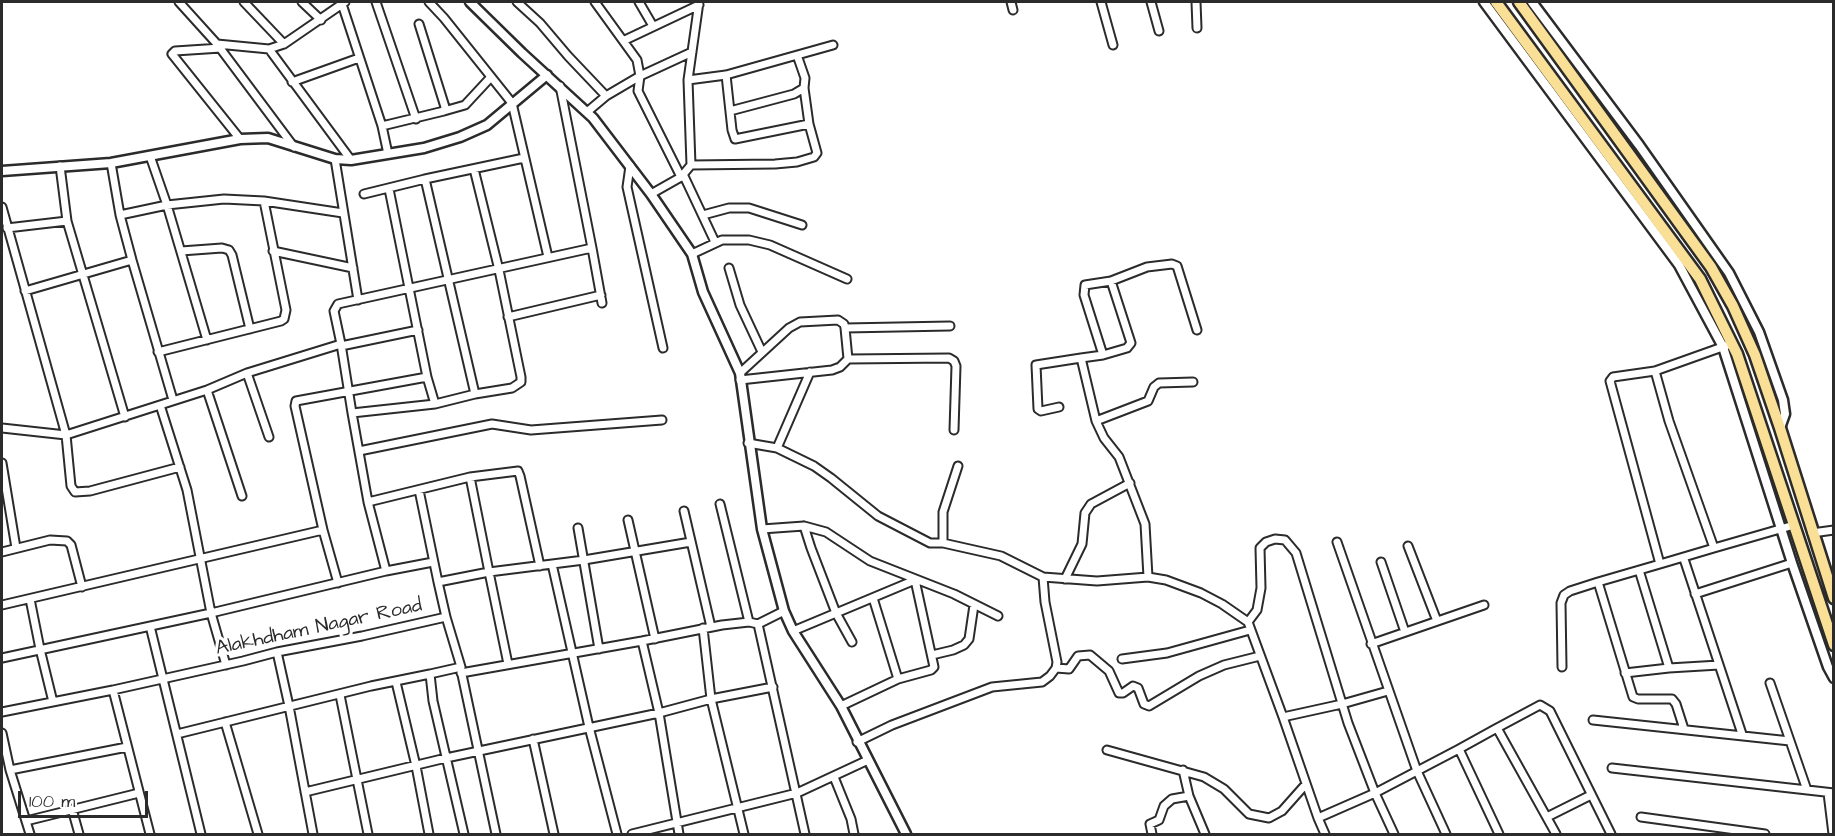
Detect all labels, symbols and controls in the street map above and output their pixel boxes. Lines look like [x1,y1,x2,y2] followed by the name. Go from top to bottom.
[214,594,424,662] street label: Alakhdham Nagar Road
[21,779,152,817] scale bar
[29,789,75,814] text: 100 m

